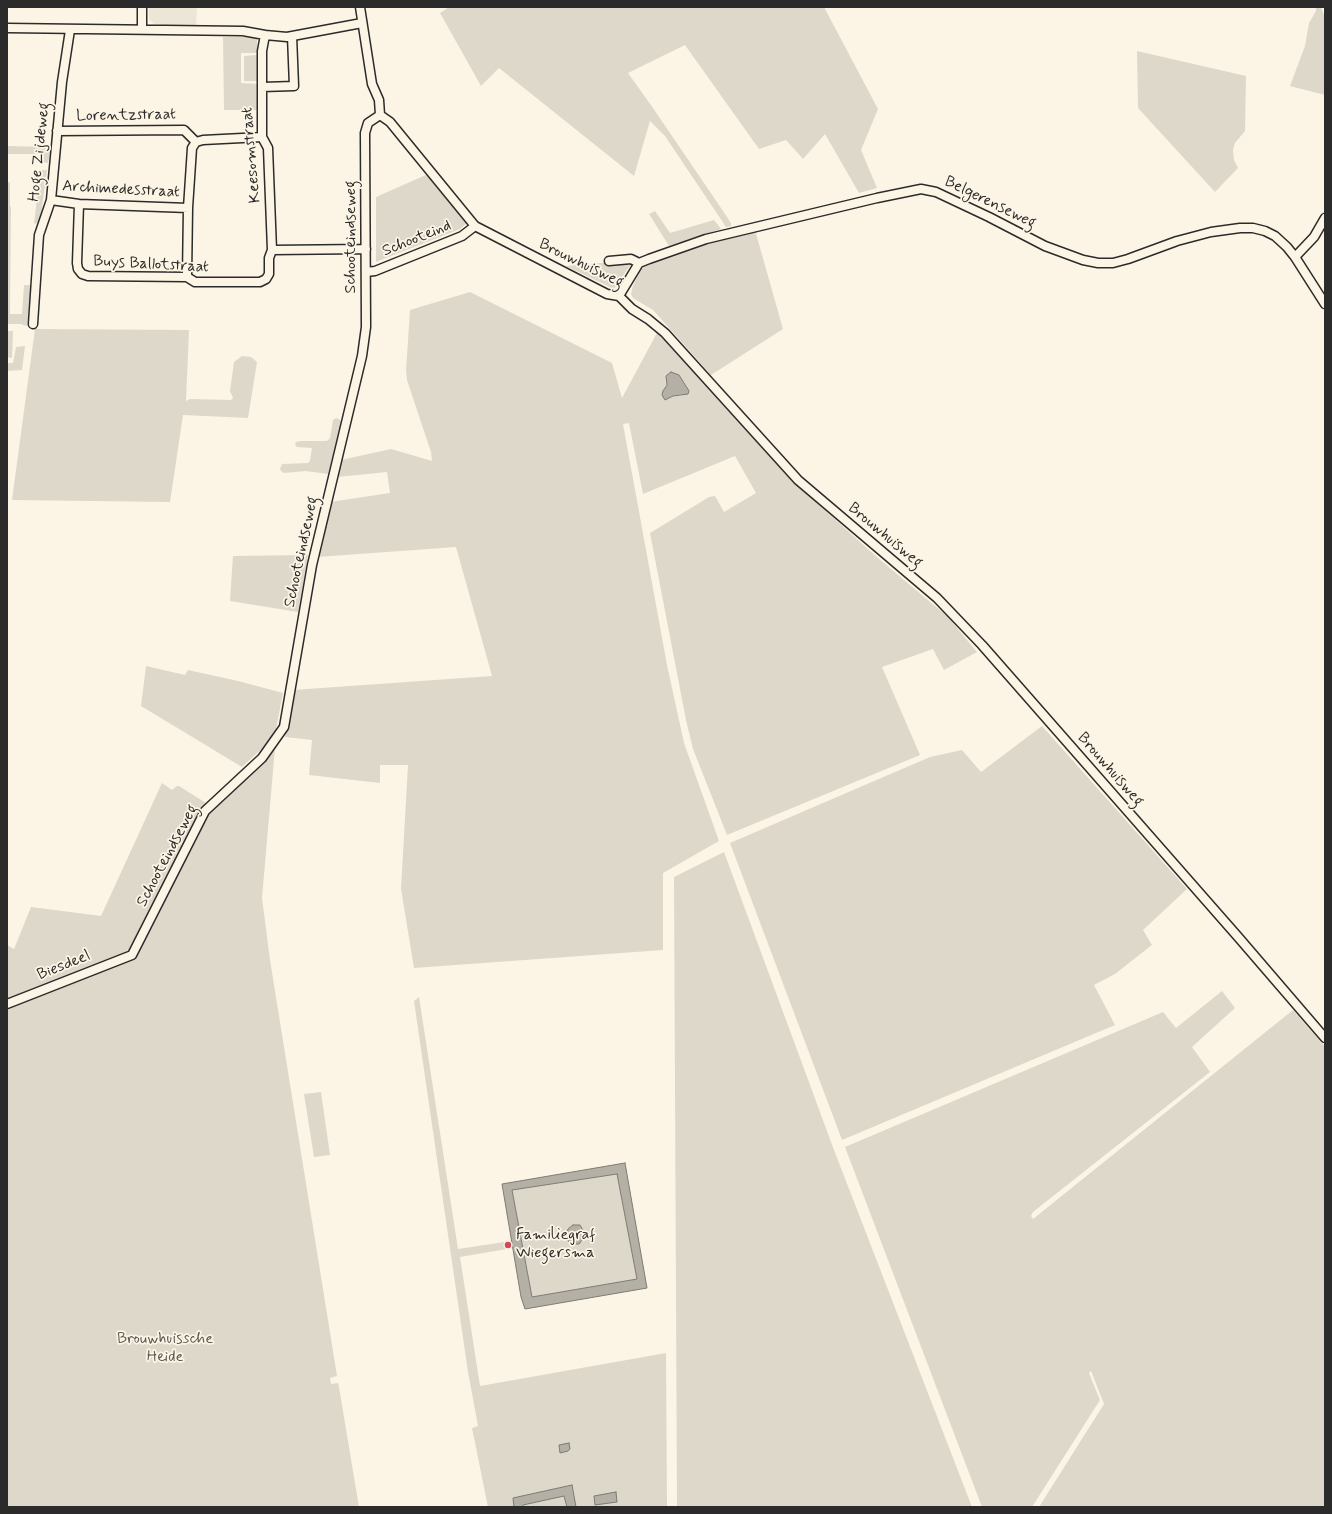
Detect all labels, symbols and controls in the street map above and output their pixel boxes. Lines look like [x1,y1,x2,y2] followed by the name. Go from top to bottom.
[25,101,55,203] street label: Hoge Zijdeweg
[76,106,176,126] street label: Lorentzstraat
[238,106,266,204] street label: Keesomstraat
[941,173,1039,233] street label: Belgerenseweg
[62,177,180,203] street label: Archimedesstraat
[342,181,362,293] street label: Schooteindseweg
[380,216,454,262] street label: Schooteind
[535,235,627,293] street label: Brouwhuisweg
[93,252,209,278] street label: Buys Ballotstraat
[281,495,323,609] street label: Schooteindseweg
[844,499,926,573] street label: Brouwhuisweg
[1073,729,1147,811] street label: Brouwhuisweg
[133,802,203,910] street label: Schooteindseweg
[35,947,93,985] street label: Biesdeel
[516,1226,595,1264] place label: Familiegraf Wiegersma
[503,1240,513,1250] marker: Familiegraf Wiegersma
[117,1330,213,1368] park label: Brouwhuissche Heide

